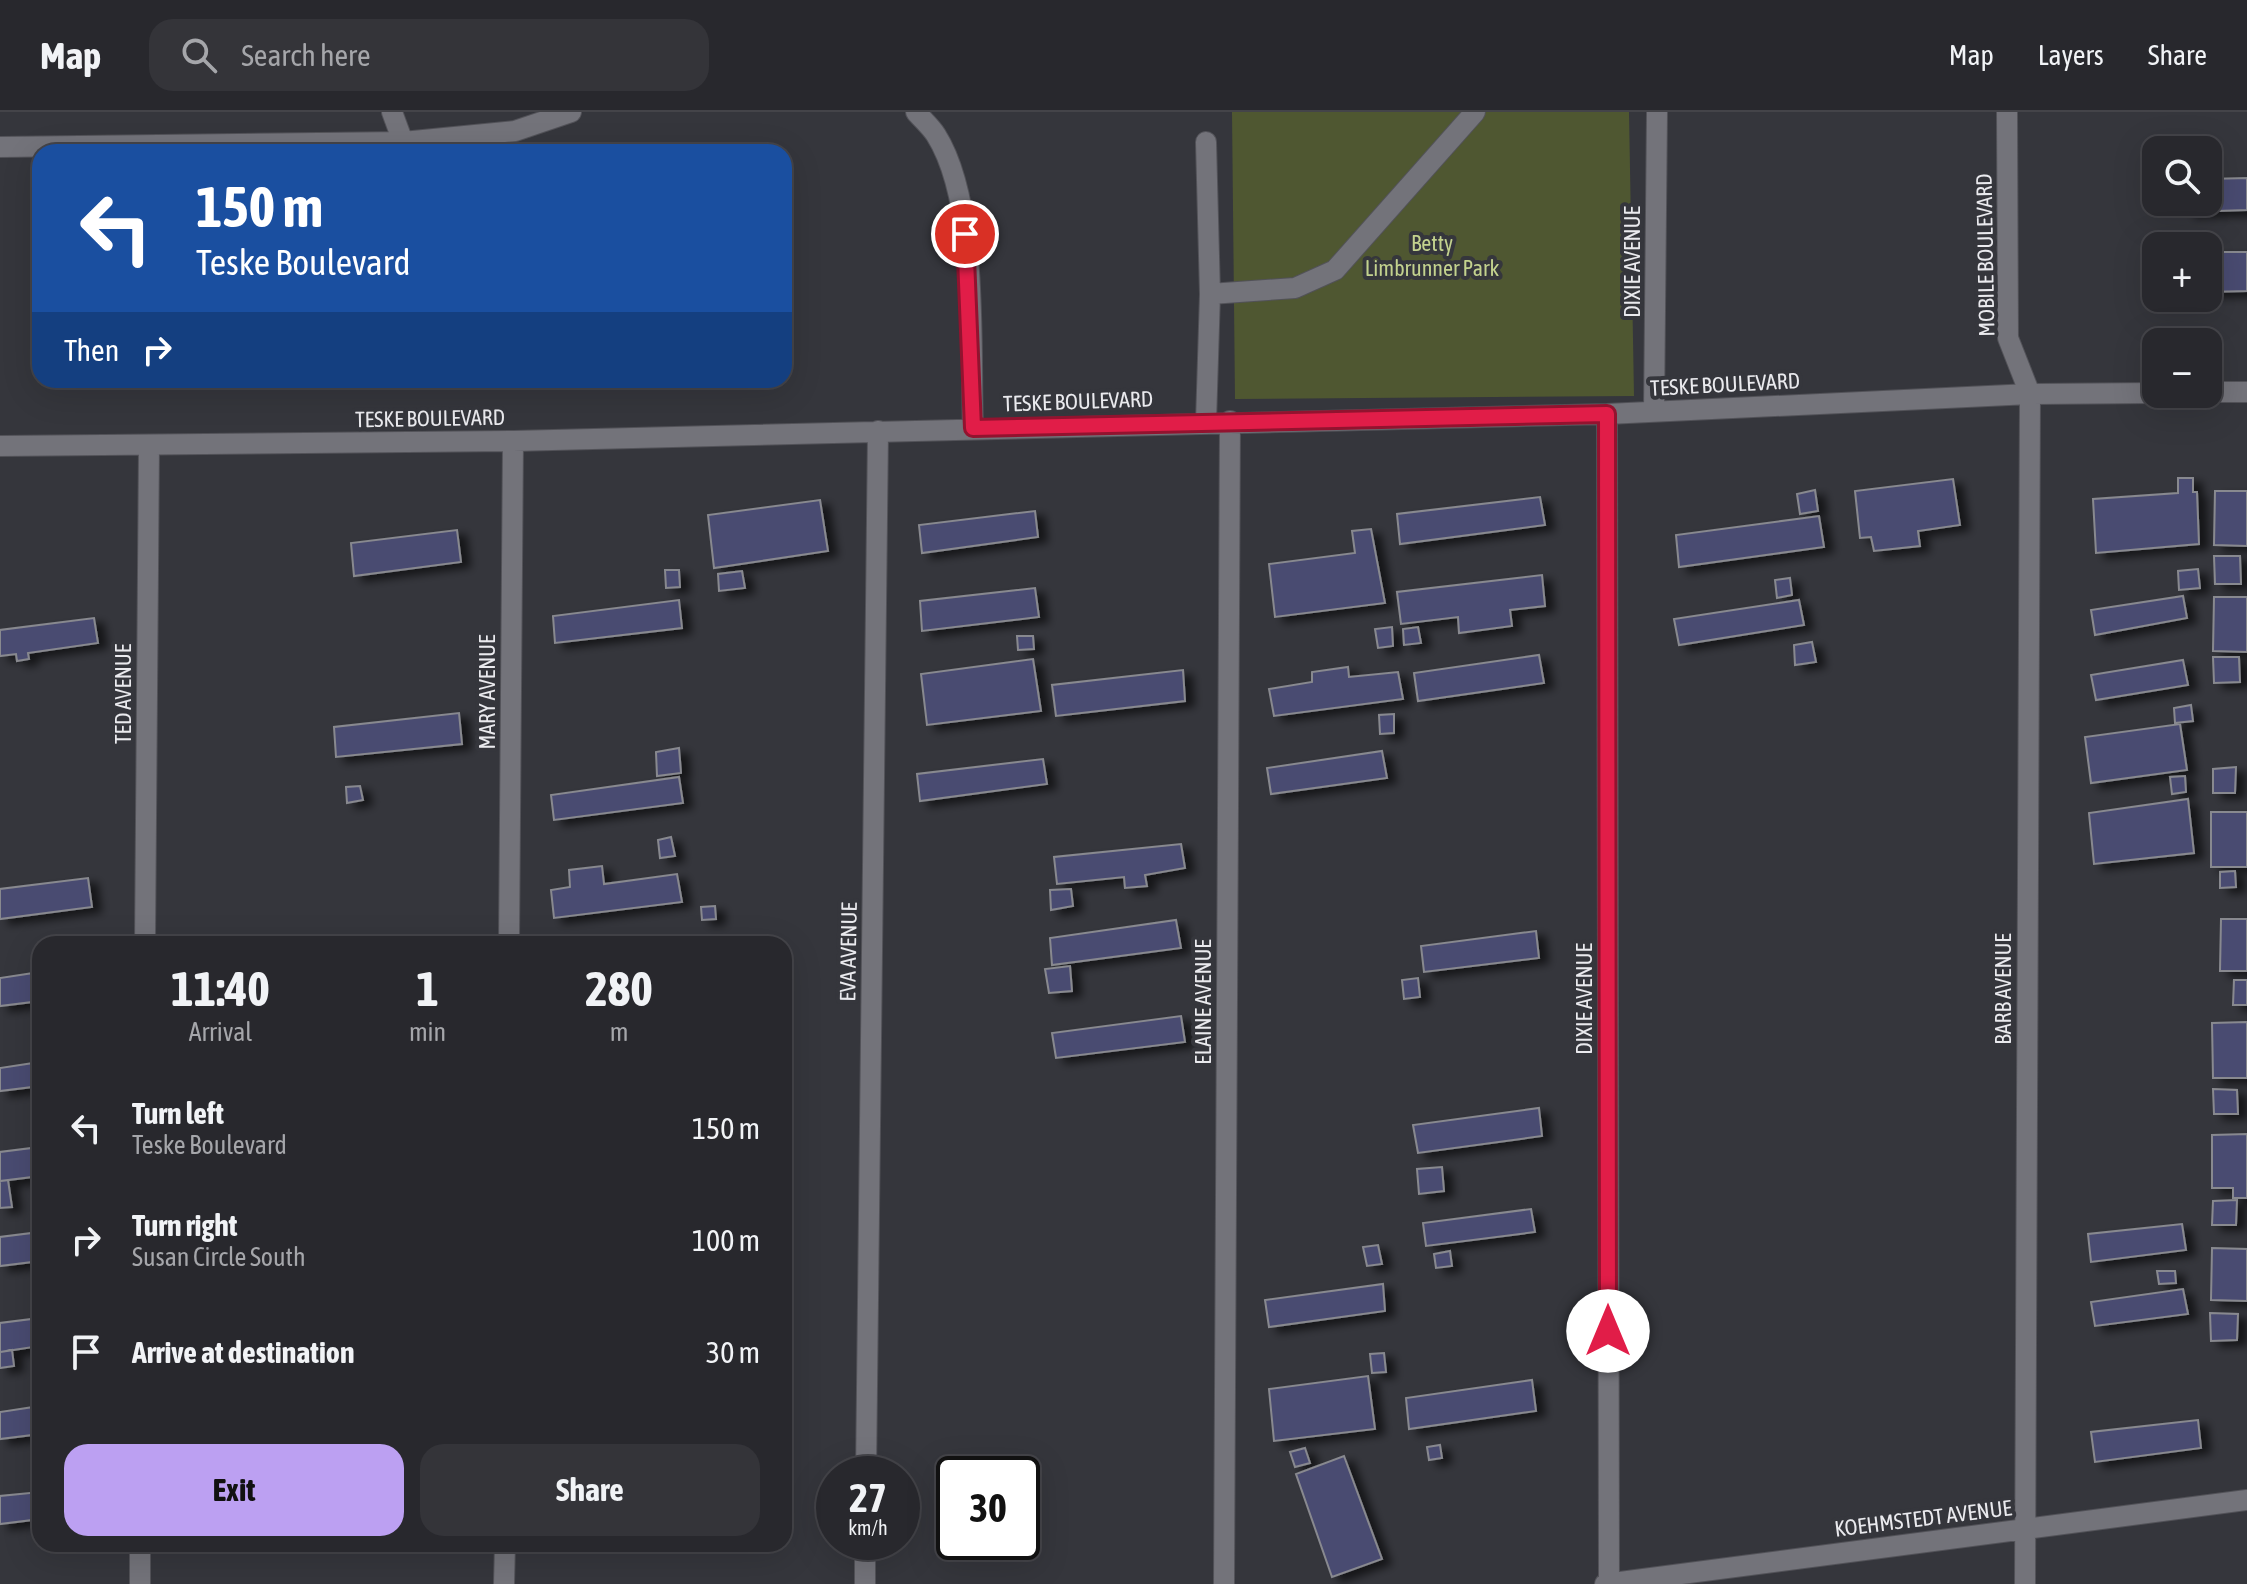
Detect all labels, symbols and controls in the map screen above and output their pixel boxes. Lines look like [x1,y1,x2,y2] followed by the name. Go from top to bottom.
[149,19,709,91] search box
[177,33,221,77] icon: search
[40,34,101,77] text: Map
[241,38,371,72] text: Search here
[1949,39,1994,71] text: Map
[2038,39,2104,71] text: Layers
[2148,39,2207,71] text: Share
[2142,136,2222,408] map controls
[2142,136,2222,216] button: search
[1971,173,1999,337] street label: MOBILE BOULEVARD
[196,175,323,239] text: 150 m
[64,176,168,280] icon: left
[931,200,999,268] pin
[1619,206,1645,318] street label: DIXIE AVENUE
[943,212,987,256] icon: arrive
[1365,230,1500,281] park label: Betty Limbrunner Park
[2142,232,2222,312] button: +
[196,241,411,283] text: Teske Boulevard
[135,328,179,372] icon: right
[2142,328,2222,408] button: −
[64,333,119,367] text: Then
[1649,367,1801,401] street label: TESKE BOULEVARD
[1003,385,1153,417] street label: TESKE BOULEVARD
[355,404,505,432] street label: TESKE BOULEVARD
[474,634,500,749] street label: MARY AVENUE
[110,643,136,744] street label: TED AVENUE
[834,901,862,1002] street label: EVA AVENUE
[1990,933,2016,1045] street label: BARB AVENUE
[1190,939,1216,1065] street label: ELAINE AVENUE
[1571,943,1597,1055] street label: DIXIE AVENUE
[171,961,270,1016] text: 11:40
[416,961,439,1016] text: 1
[585,961,653,1016] text: 280
[189,1017,252,1047] text: Arrival
[409,1017,446,1047] text: min
[610,1017,628,1047] text: m
[132,1096,224,1130] text: Turn left
[64,1106,108,1150] icon: left
[692,1111,760,1145] text: 150 m
[132,1130,287,1160] text: Teske Boulevard
[132,1208,238,1242] text: Turn right
[64,1218,108,1262] icon: right
[692,1223,760,1257] text: 100 m
[132,1242,306,1272] text: Susan Circle South
[1566,1289,1650,1373] position arrow
[64,1330,108,1374] icon: arrive
[132,1335,354,1369] text: Arrive at destination
[706,1335,760,1369] text: 30 m
[64,1444,404,1536] button: Exit
[420,1444,760,1536] button: Share
[936,1456,1040,1560] speed limit sign: 30
[849,1475,887,1520] text: 27
[1833,1494,2014,1542] street label: KOEHMSTEDT AVENUE
[848,1516,888,1539] text: km/h

